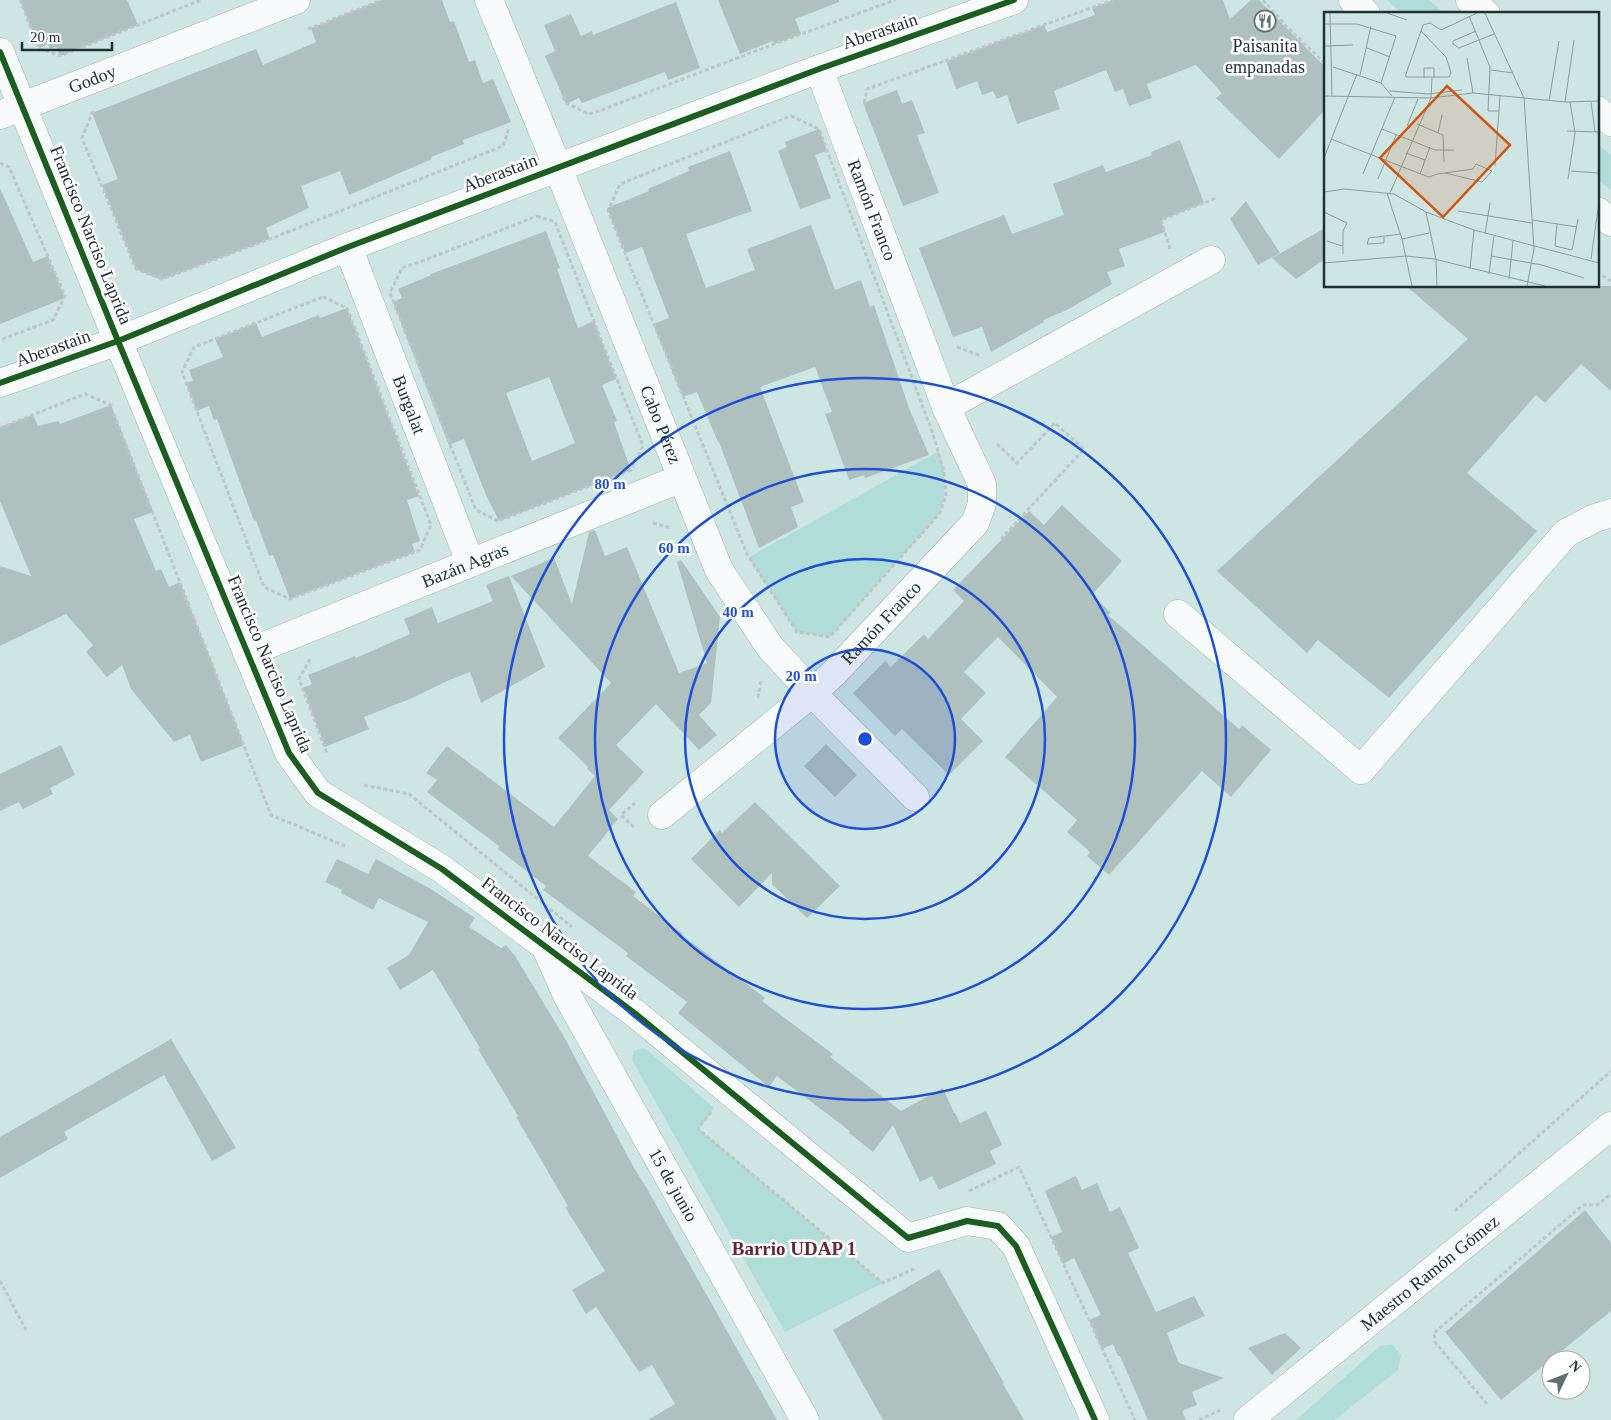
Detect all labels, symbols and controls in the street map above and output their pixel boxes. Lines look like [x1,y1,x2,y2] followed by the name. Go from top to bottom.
[840,9,920,53] street label: Aberastain
[1253,9,1277,33] restaurant icon: Paisanita empanadas
[1324,12,1598,288] inset map
[22,20,112,52] scale bar
[30,29,61,45] text: 20 m
[1225,36,1305,77] place label: Paisanita empanadas
[66,61,119,97] street label: Godoy
[46,143,136,327] street label: Francisco Narciso Laprida
[460,150,540,196] street label: Aberastain
[844,157,900,263] street label: Ramón Franco
[13,325,93,371] street label: Aberastain
[389,372,430,437] street label: Burgalat
[636,383,685,467] street label: Cabo Pérez
[594,476,626,492] text: 80 m
[419,539,511,592] street label: Bazán Agras
[658,540,690,556] text: 60 m
[223,572,317,756] street label: Francisco Narciso Laprida
[837,577,925,668] street label: Ramón Franco
[722,604,754,620] text: 40 m
[785,668,817,684] text: 20 m
[856,730,874,748] centre of rings
[478,873,642,1003] street label: Francisco Narciso Laprida
[645,1145,702,1225] street label: 15 de junio
[1357,1211,1503,1335] street label: Maestro Ramón Gómez
[732,1238,856,1259] district label: Barrio UDAP 1
[1541,1350,1591,1400] north arrow
[1566,1358,1584,1375] text: N

